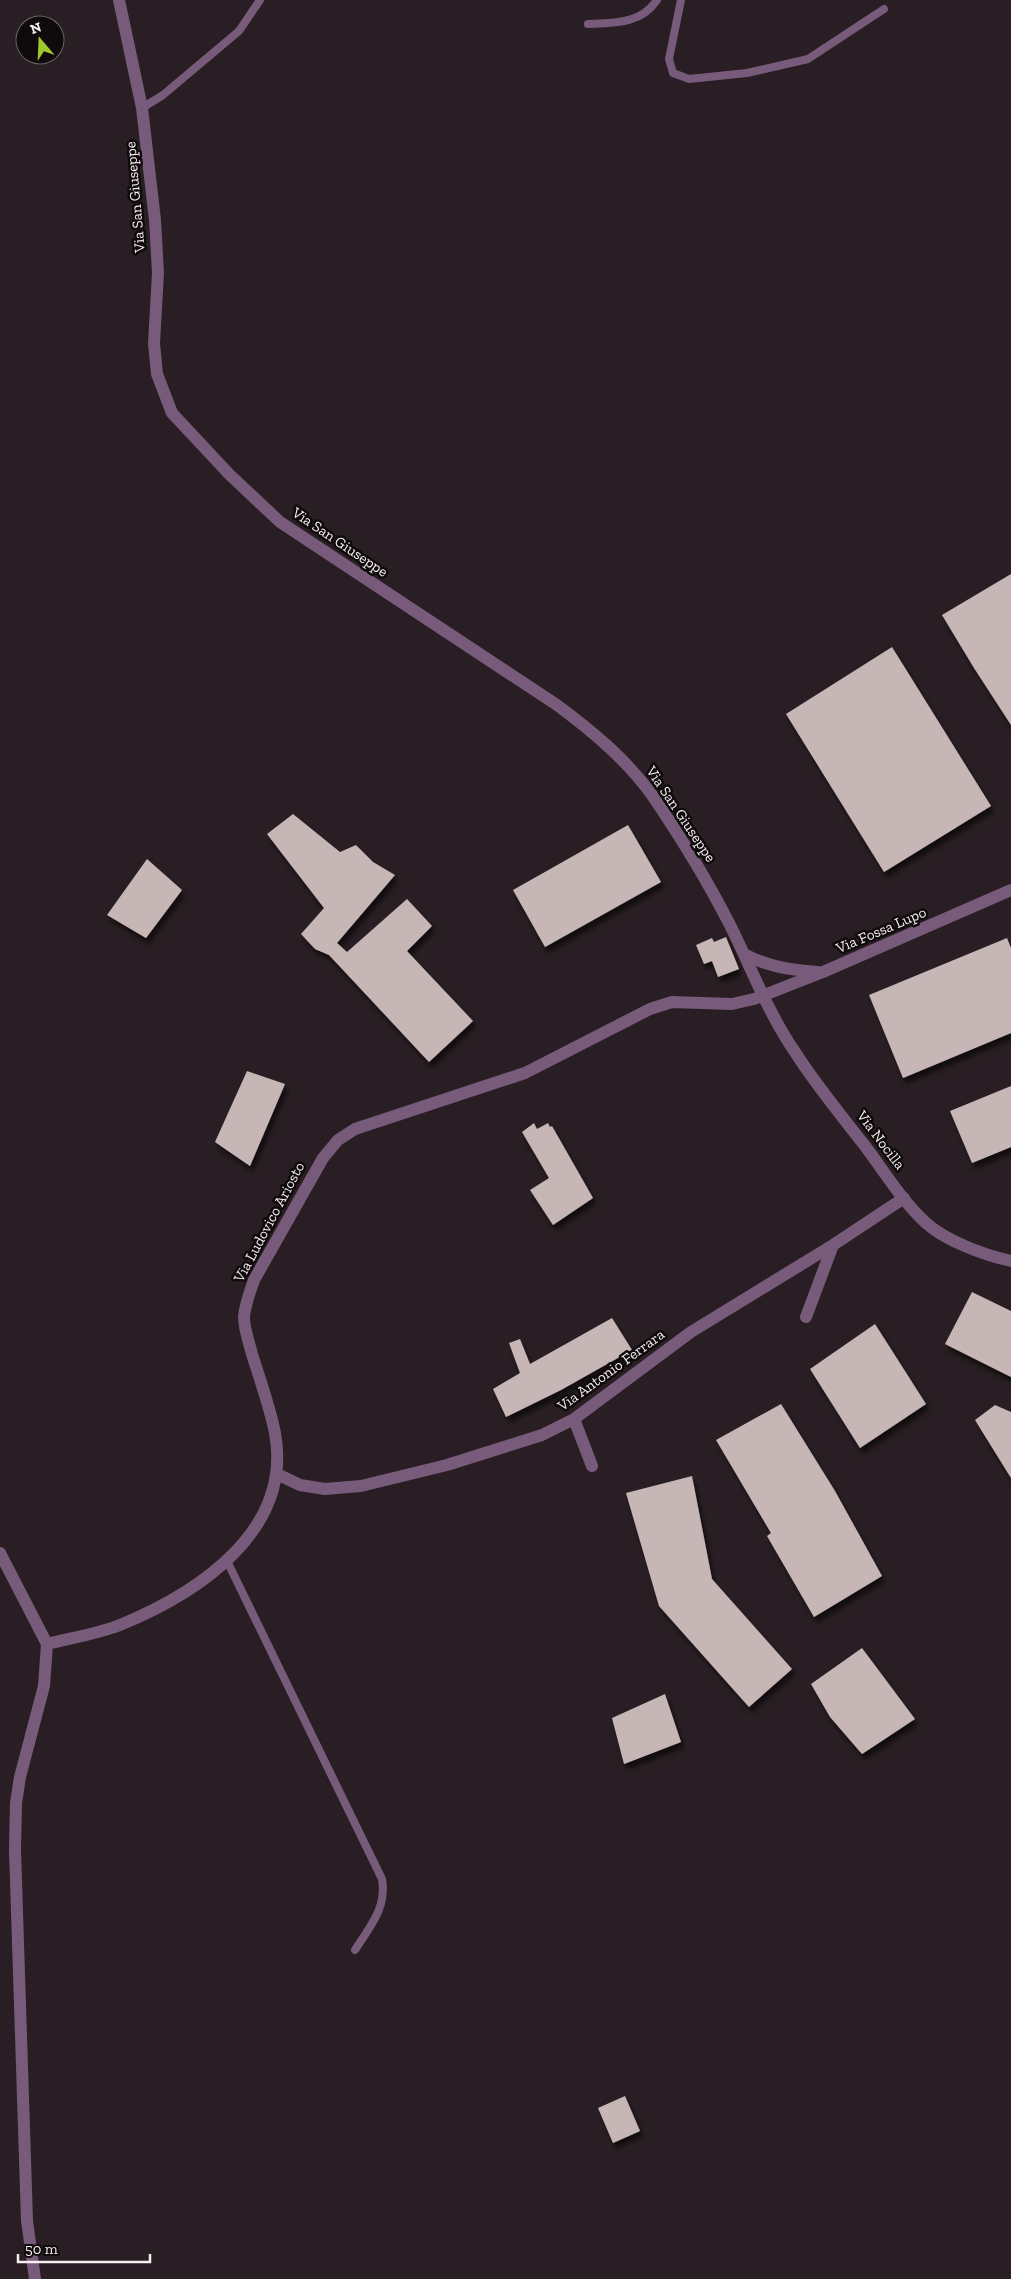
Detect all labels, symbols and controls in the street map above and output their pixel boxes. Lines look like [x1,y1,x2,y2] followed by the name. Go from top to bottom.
[15,15,65,65] north arrow
[28,18,44,38] text: N
[121,141,149,254] street label: Via San Giuseppe
[288,503,391,581] street label: Via San Giuseppe
[642,762,720,865] street label: Via San Giuseppe
[832,903,929,957] street label: Via Fossa Lupo
[852,1106,909,1173] street label: Via Nocilla
[229,1159,308,1286] street label: Via Ludovico Ariosto
[553,1325,668,1415] street label: Via Antonio Ferrara
[18,2232,150,2264] scale bar
[25,2240,58,2258] text: 50 m

